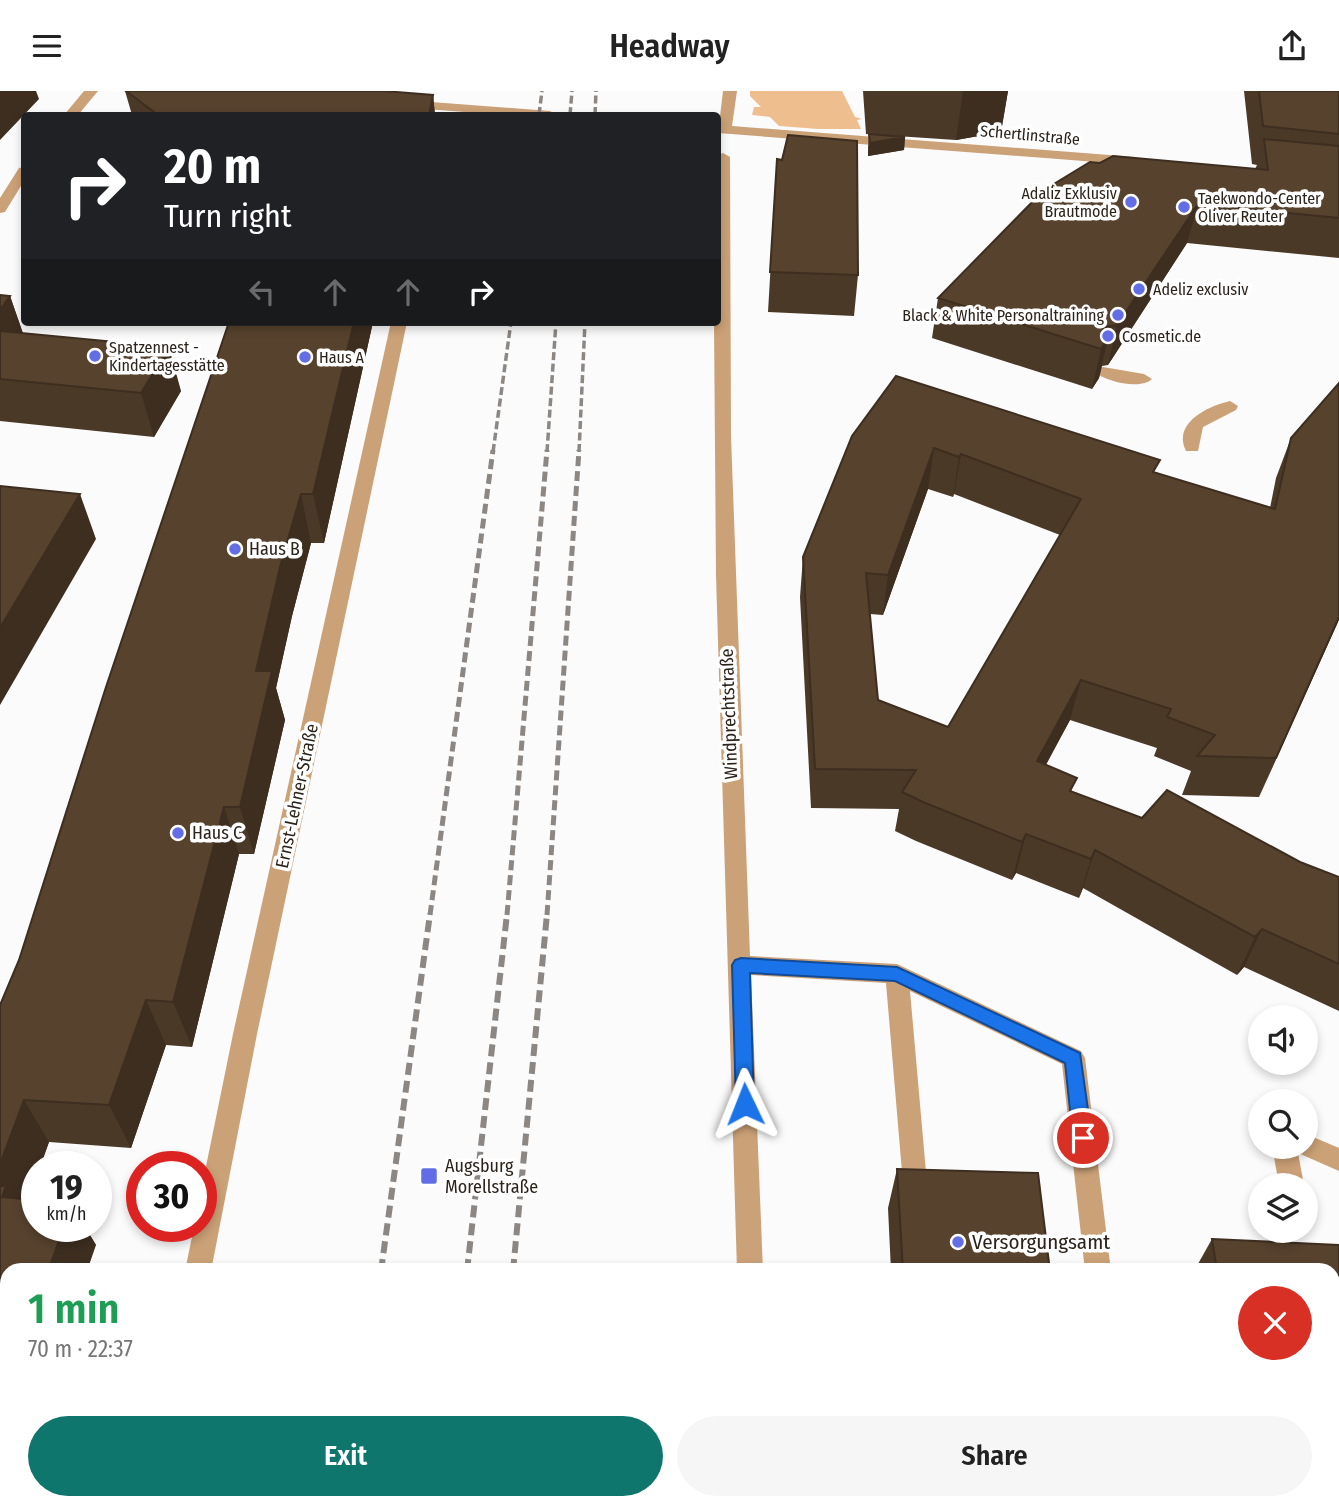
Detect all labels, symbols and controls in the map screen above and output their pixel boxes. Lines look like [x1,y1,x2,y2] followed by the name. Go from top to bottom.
[28,27,66,65] icon: menu
[609,27,730,65] text: Headway
[1273,27,1311,65] icon: share
[979,121,1081,149] street label: Schertlinstraße
[164,137,261,196] text: 20 m
[49,140,140,231] icon: right
[1021,184,1117,221] place label: Adaliz Exklusiv Brautmode
[1198,189,1321,226] place label: Taekwondo-Center Oliver Reuter
[1123,194,1139,210] marker: Adaliz Exklusiv Brautmode
[164,197,291,235] text: Turn right
[1176,199,1192,215] marker: Taekwondo-Center Oliver Reuter
[243,273,281,311] icon: left
[316,273,354,311] icon: ahead
[389,273,427,311] icon: ahead
[462,273,500,311] icon: right
[1153,280,1248,299] place label: Adeliz exclusiv
[1131,281,1147,297] marker: Adeliz exclusiv
[902,306,1104,325] place label: Black & White Personaltraining
[1110,307,1126,323] marker: Black & White Personaltraining
[1122,327,1201,346] place label: Cosmetic.de
[1100,328,1116,344] marker: Cosmetic.de
[109,338,225,375] place label: Spatzennest - Kindertagesstätte
[87,348,103,364] marker: Spatzennest - Kindertagesstätte
[319,348,364,367] place label: Haus A
[297,349,313,365] marker: Haus A
[249,538,300,560] place label: Haus B
[227,541,243,557] marker: Haus B
[716,648,742,780] street label: Windprechtstraße
[271,722,323,870] street label: Ernst-Lehner-Straße
[192,822,242,844] place label: Haus C
[170,825,186,841] marker: Haus C
[1248,1005,1318,1243] map controls
[1248,1005,1318,1075] button: sound
[708,1067,782,1141] position arrow
[1248,1089,1318,1159] button: search
[1053,1108,1113,1168] pin
[1064,1119,1102,1157] icon: arrive
[126,1151,217,1242] speed limit sign: 30
[445,1155,538,1198] place label: Augsburg Morellstraße
[50,1166,83,1208] text: 19
[419,1166,439,1186] marker: Augsburg Morellstraße
[1248,1173,1318,1243] button: layers
[46,1203,87,1225] text: km/h
[972,1229,1110,1255] place label: Versorgungsamt
[950,1234,966,1250] marker: Versorgungsamt
[28,1284,119,1334] text: 1 min
[1238,1286,1312,1360] button: close
[28,1335,133,1363] text: 70 m · 22:37
[28,1416,663,1496] button: Exit
[677,1416,1312,1496] button: Share

